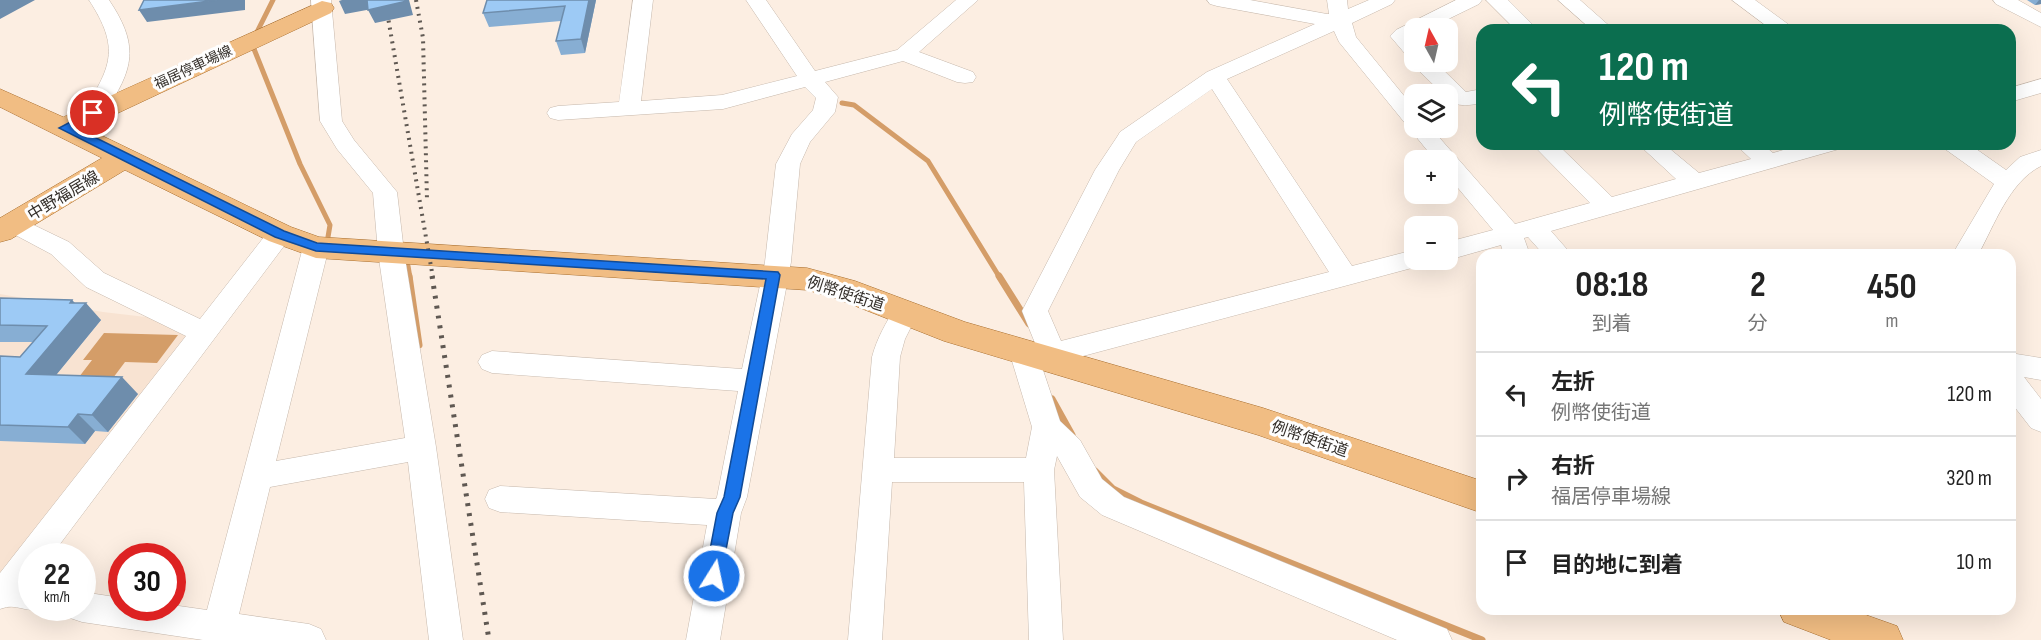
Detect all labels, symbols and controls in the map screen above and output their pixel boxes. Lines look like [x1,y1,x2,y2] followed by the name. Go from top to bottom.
[1404,18,1458,72] north arrow
[1404,18,1458,270] map controls
[152,42,235,93] street label: 福居停車場線
[1599,42,1689,93] text: 120 m
[1500,48,1578,126] icon: left
[1404,84,1458,138] button: layers
[67,87,118,138] pin
[76,96,109,129] icon: arrive
[1599,100,1734,132] text: 例幣使街道
[1404,150,1458,204] button: +
[25,168,103,225] street label: 中野福居線
[1404,216,1458,270] button: −
[1575,264,1649,307] text: 08:18
[1750,264,1766,307] text: 2
[1867,266,1917,309] text: 450
[805,273,887,316] street label: 例幣使街道
[1885,309,1898,333] text: m
[1592,312,1632,336] text: 到着
[1748,312,1768,336] text: 分
[1551,369,1595,396] text: 左折
[1500,378,1533,411] icon: left
[1948,381,1992,408] text: 120 m
[1551,401,1651,425] text: 例幣使街道
[1269,417,1350,461] street label: 例幣使街道
[1551,453,1595,480] text: 右折
[1500,462,1533,495] icon: right
[1946,465,1992,492] text: 320 m
[1551,485,1671,509] text: 福居停車場線
[108,543,186,621] speed limit sign: 30
[682,544,746,608] position arrow
[1500,546,1533,579] icon: arrive
[1957,549,1992,576] text: 10 m
[1551,552,1683,579] text: 目的地に到着
[44,557,70,593] text: 22
[44,588,70,607] text: km/h

